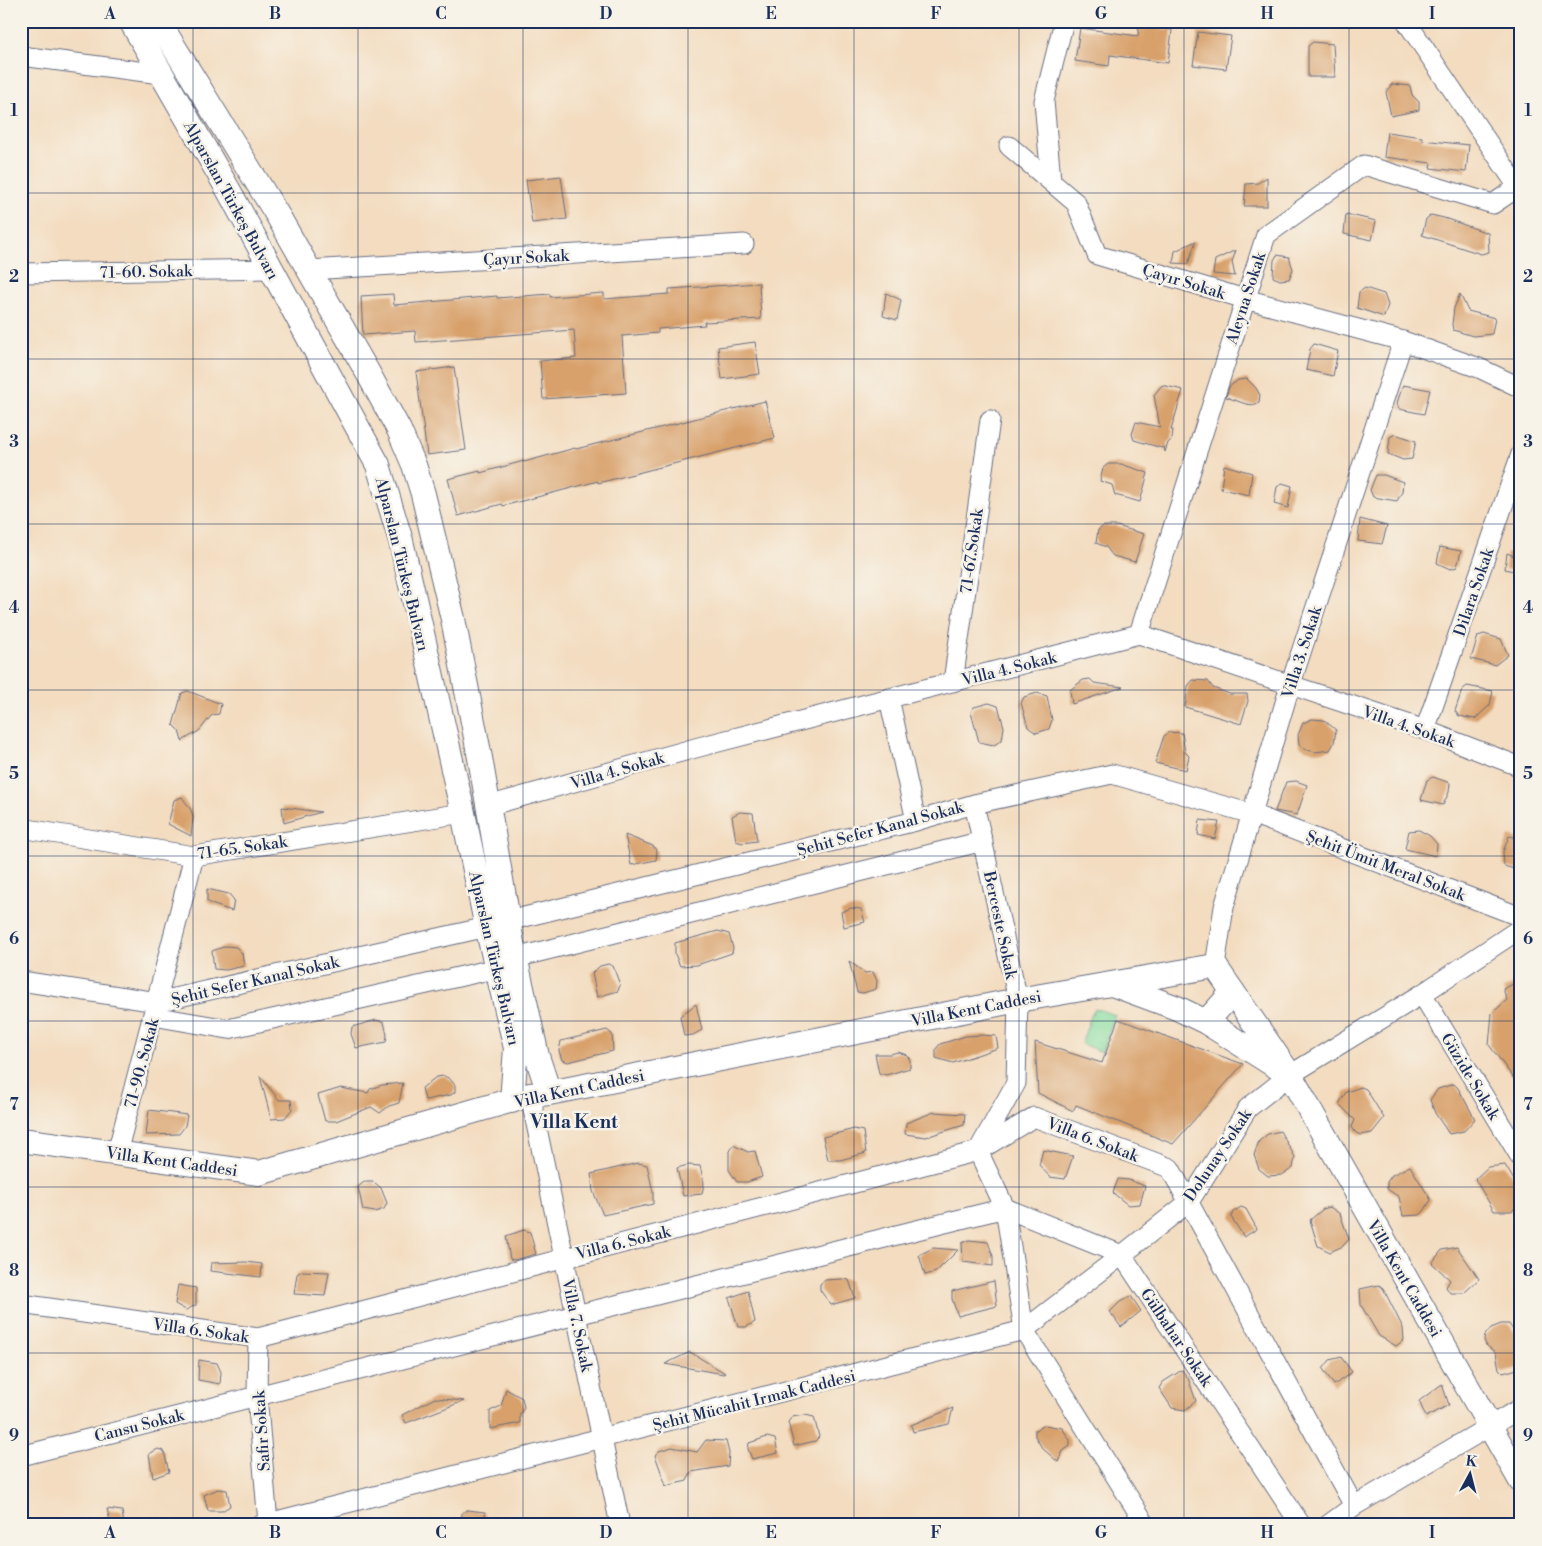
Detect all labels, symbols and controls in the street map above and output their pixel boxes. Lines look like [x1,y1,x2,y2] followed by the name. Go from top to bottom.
[103,4,116,24] text: A
[269,4,281,24] text: B
[435,4,447,24] text: C
[600,4,613,24] text: D
[765,4,777,24] text: E
[930,4,942,24] text: F
[1095,4,1108,24] text: G
[1260,4,1274,24] text: H
[1429,4,1435,24] text: I
[10,101,18,121] text: 1
[1524,101,1532,121] text: 1
[179,117,283,283] street label: Alparslan Türkeş Bulvarı
[483,246,571,270] street label: Çayır Sokak
[1221,248,1271,348] street label: Aleyna Sokak
[1140,260,1229,305] street label: Çayır Sokak
[100,261,194,283] street label: 71-60. Sokak
[9,267,19,287] text: 2
[1523,267,1533,287] text: 2
[9,432,19,452] text: 3
[1523,432,1533,452] text: 3
[370,474,433,653] street label: Alparslan Türkeş Bulvarı
[956,506,988,595] street label: 71-67.Sokak
[1449,544,1499,639] street label: Dilara Sokak
[9,598,20,618] text: 4
[1523,598,1534,618] text: 4
[1277,602,1327,702] street label: Villa 3. Sokak
[959,647,1060,691] street label: Villa 4. Sokak
[1359,701,1459,753] street label: Villa 4. Sokak
[567,748,668,794] street label: Villa 4. Sokak
[9,764,19,784] text: 5
[1523,764,1533,784] text: 5
[795,797,967,861] street label: Şehit Sefer Kanal Sokak
[1303,824,1470,906] street label: Şehit Ümit Meral Sokak
[196,832,290,864] street label: 71-65. Sokak
[464,868,524,1047] street label: Alparslan Türkeş Bulvarı
[979,868,1022,983] street label: Berceste Sokak
[9,929,19,949] text: 6
[1523,929,1533,949] text: 6
[169,952,343,1010] street label: Şehit Sefer Kanal Sokak
[908,987,1043,1032] street label: Villa Kent Caddesi
[120,1014,164,1111] street label: 71-90. Sokak
[1436,1029,1505,1125] street label: Güzide Sokak
[511,1065,646,1113] street label: Villa Kent Caddesi
[9,1095,19,1115] text: 7
[1523,1095,1533,1115] text: 7
[1180,1104,1257,1206] street label: Dolunay Sokak
[529,1110,618,1134] district label: Villa Kent
[1043,1113,1143,1167] street label: Villa 6. Sokak
[104,1143,239,1181] street label: Villa Kent Caddesi
[1362,1215,1446,1341] street label: Villa Kent Caddesi
[573,1221,674,1265] street label: Villa 6. Sokak
[9,1261,19,1281] text: 8
[1523,1261,1533,1281] text: 8
[557,1276,597,1375] street label: Villa 7. Sokak
[1136,1285,1217,1392] street label: Gülbahar Sokak
[151,1314,252,1348] street label: Villa 6. Sokak
[651,1366,858,1436] street label: Şehit Mücahit Irmak Caddesi
[249,1388,275,1472] street label: Safir Sokak
[92,1405,188,1447] street label: Cansu Sokak
[9,1426,19,1446] text: 9
[1523,1426,1533,1446] text: 9
[1444,1448,1494,1498] north arrow
[1465,1452,1479,1472] text: K
[103,1523,116,1543] text: A
[269,1523,281,1543] text: B
[435,1523,447,1543] text: C
[600,1523,613,1543] text: D
[765,1523,777,1543] text: E
[930,1523,942,1543] text: F
[1095,1523,1108,1543] text: G
[1260,1523,1274,1543] text: H
[1429,1523,1435,1543] text: I

